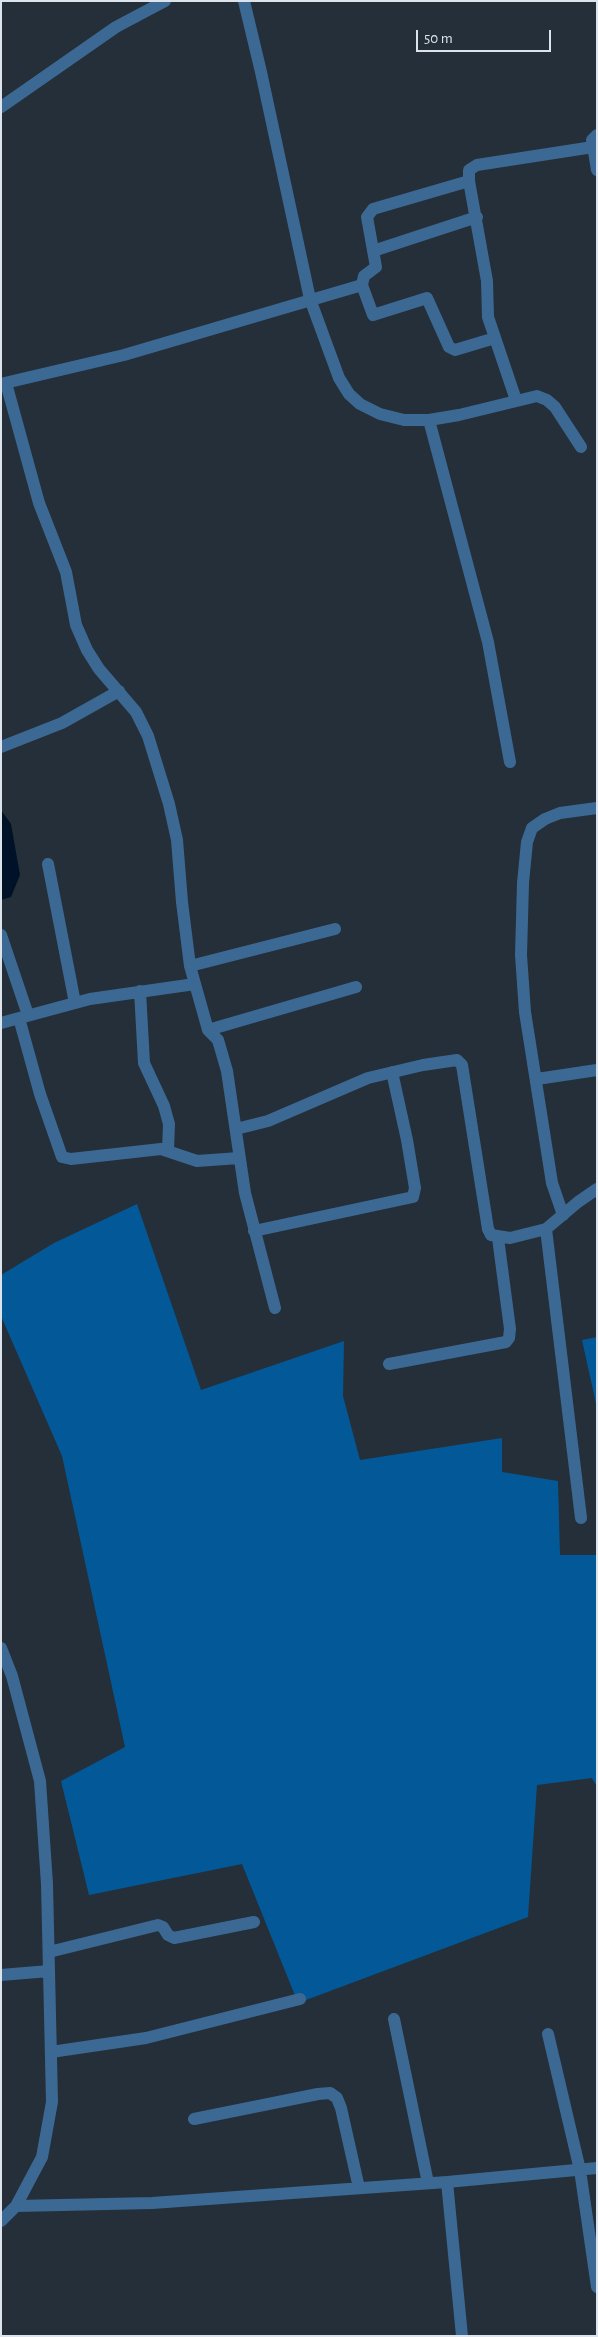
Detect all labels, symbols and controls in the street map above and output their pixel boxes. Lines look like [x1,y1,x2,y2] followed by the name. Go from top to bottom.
[418,20,553,52] scale bar
[424,31,453,46] text: 50 m

